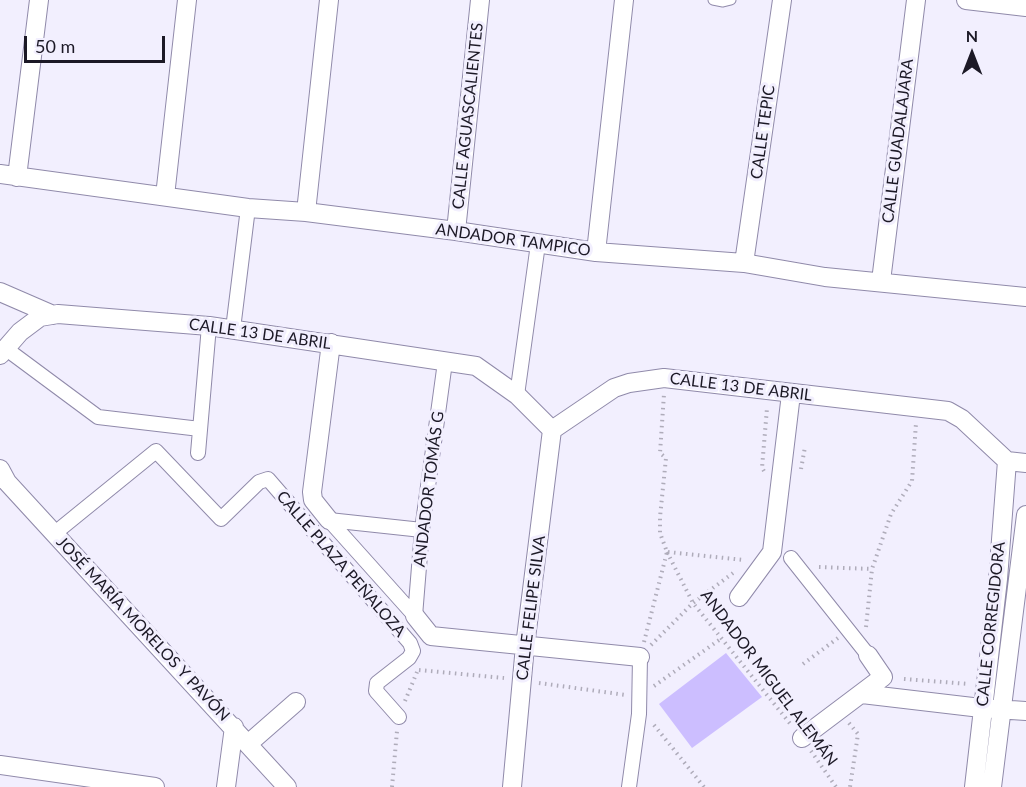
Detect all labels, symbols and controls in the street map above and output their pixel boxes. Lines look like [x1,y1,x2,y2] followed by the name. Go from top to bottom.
[449,22,487,210] street label: CALLE AGUASCALIENTES
[27,24,168,62] scale bar
[942,24,1002,84] north arrow
[966,26,978,45] text: N
[35,35,75,57] text: 50 m
[878,58,918,224] street label: CALLE GUADALAJARA
[747,84,779,180] street label: CALLE TEPIC
[434,220,592,260] street label: ANDADOR TAMPICO
[188,315,332,353] street label: CALLE 13 DE ABRIL
[669,369,813,405] street label: CALLE 13 DE ABRIL
[410,410,448,568] street label: ANDADOR TOMÁS G
[272,487,410,641] street label: CALLE PLAZA PEÑALOZA
[52,533,234,725] street label: JOSÉ MARÍA MORELOS Y PAVÓN
[513,534,549,682] street label: CALLE FELIPE SILVA
[973,541,1009,707] street label: CALLE CORREGIDORA
[697,586,841,770] street label: ANDADOR MIGUEL ALEMÁN

